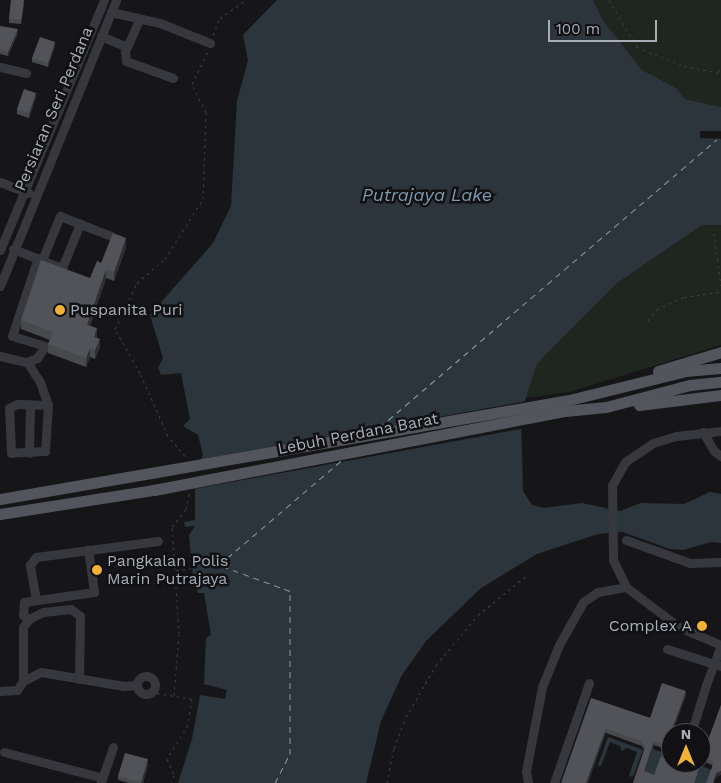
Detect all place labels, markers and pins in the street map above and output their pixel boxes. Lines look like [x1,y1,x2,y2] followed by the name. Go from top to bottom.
[70,300,183,320] place label: Puspanita Puri
[54,304,66,316] marker: Puspanita Puri
[107,551,228,589] place label: Pangkalan Polis Marin Putrajaya
[91,564,103,576] marker: Pangkalan Polis Marin Putrajaya
[608,616,692,636] place label: Complex A
[696,620,708,632] marker: Complex A

